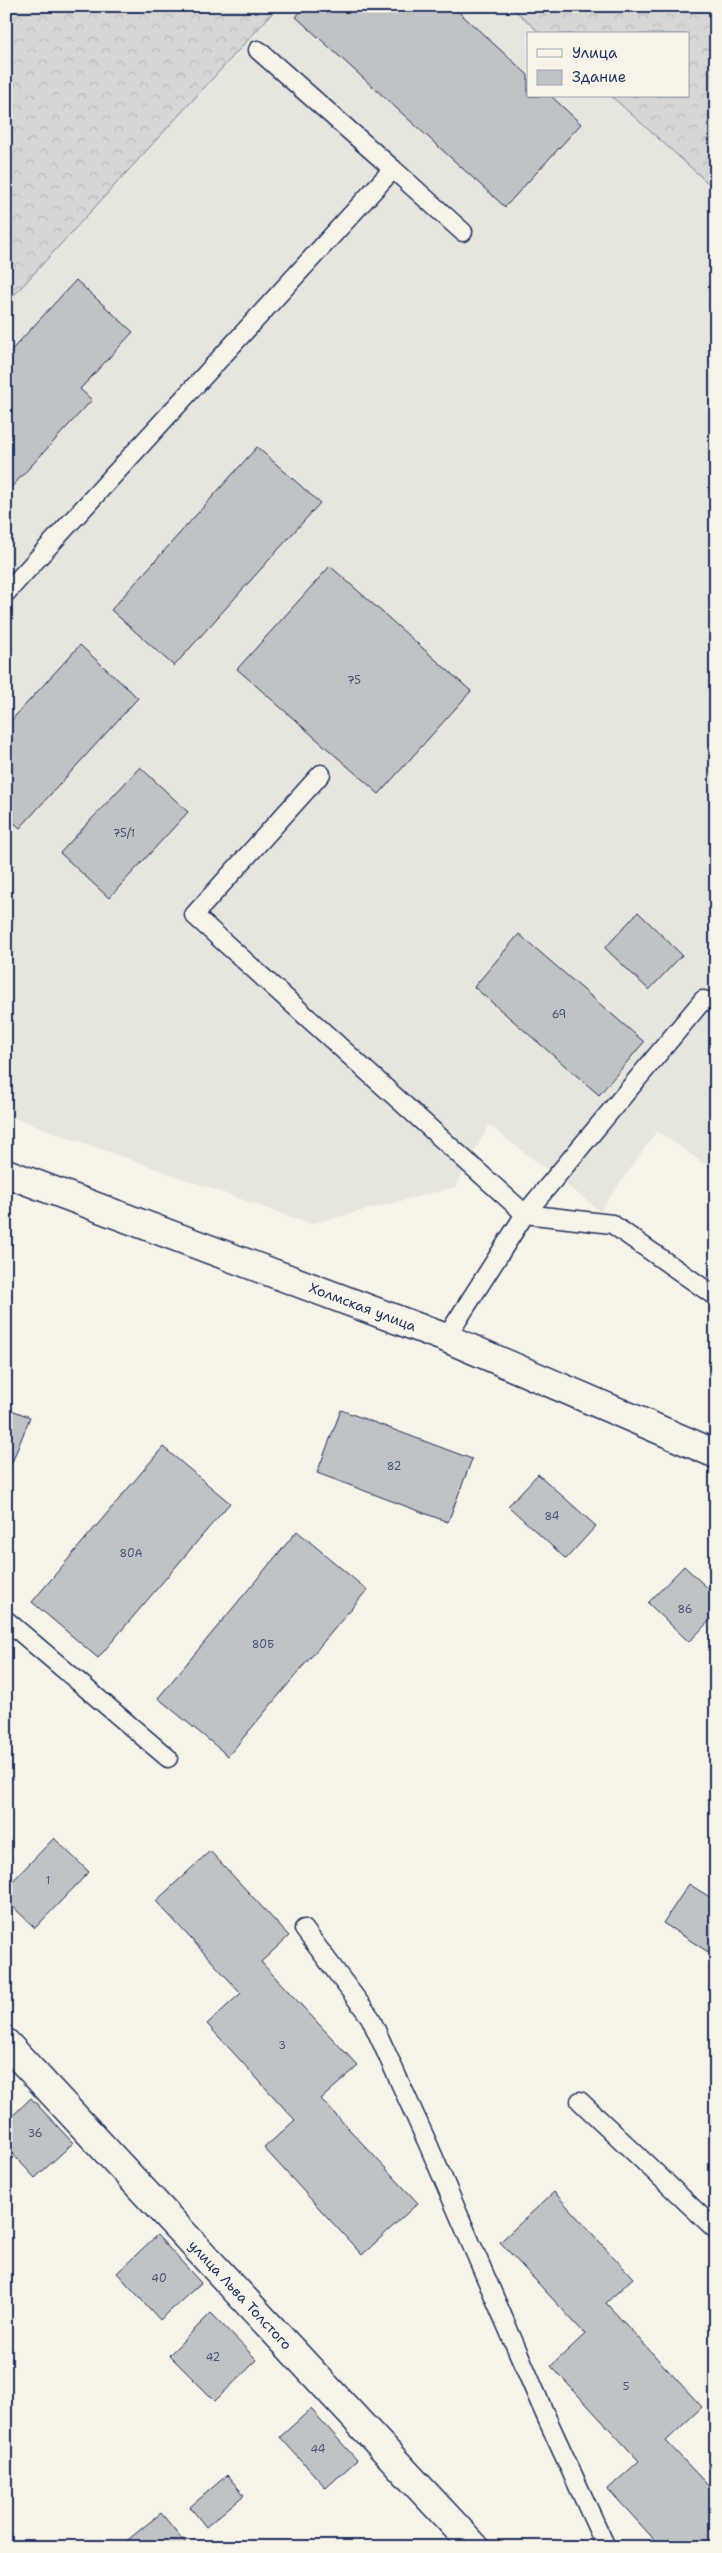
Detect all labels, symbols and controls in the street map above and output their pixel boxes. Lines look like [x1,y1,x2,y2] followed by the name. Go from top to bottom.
[527,32,690,98] legend
[572,43,618,63] text: Улица
[572,67,626,87] text: Здание
[347,673,361,688] house number: 75
[113,826,135,841] house number: 75/1
[552,1007,566,1022] house number: 69
[307,1278,419,1335] street label: Холмская улица
[387,1459,401,1474] house number: 82
[545,1509,560,1524] house number: 84
[119,1546,143,1561] house number: 80А
[677,1602,693,1617] house number: 86
[252,1637,274,1652] house number: 80Б
[46,1873,50,1888] house number: 1
[278,2038,286,2053] house number: 3
[27,2126,43,2141] house number: 36
[185,2236,296,2353] street label: улица Льва Толстого
[151,2271,167,2286] house number: 40
[206,2350,220,2365] house number: 42
[623,2379,630,2394] house number: 5
[310,2442,326,2457] house number: 44

